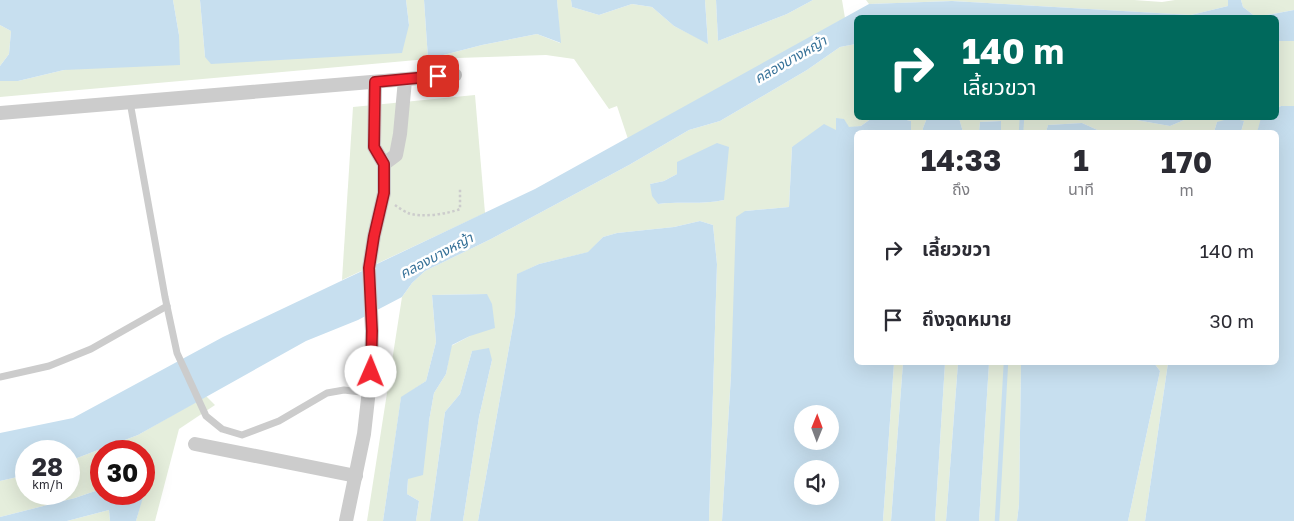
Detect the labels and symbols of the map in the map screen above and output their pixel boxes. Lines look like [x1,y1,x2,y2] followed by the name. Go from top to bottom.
[751,31,830,86] water label: คลองบางหญ้า
[417,55,459,97] pin
[396,228,477,281] water label: คลองบางหญ้า
[344,345,396,397] position arrow
[794,405,839,450] north arrow
[90,440,155,505] speed limit sign: 30

